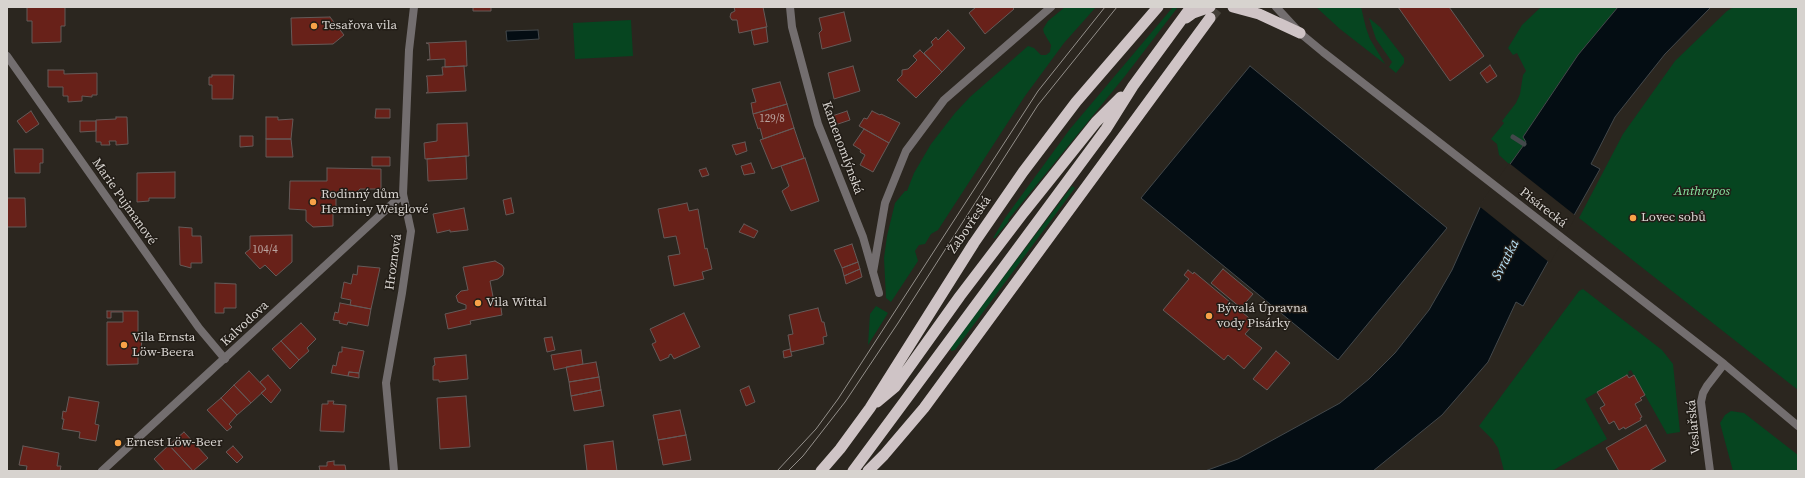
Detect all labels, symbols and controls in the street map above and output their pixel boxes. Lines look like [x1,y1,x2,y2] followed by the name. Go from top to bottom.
[322,18,397,34] place label: Tesařova vila
[309,21,319,31] marker: Tesařova vila
[818,99,866,197] street label: Kamenomlýnská
[759,112,785,126] house number: 129/8
[88,156,160,248] street label: Marie Pujmanové
[1674,184,1730,200] park label: Anthropos
[1516,185,1570,231] street label: Pisárecká
[321,187,429,218] place label: Rodinný dům Herminy Weiglové
[945,193,995,257] street label: Žabovřeská
[308,197,318,207] marker: Rodinný dům Herminy Weiglové
[1641,210,1706,226] place label: Lovec sobů
[1628,213,1638,223] marker: Lovec sobů
[382,233,406,291] street label: Hroznová
[1489,237,1523,283] water label: Svratka
[252,243,278,257] house number: 104/4
[486,295,547,311] place label: Vila Wittal
[218,298,272,350] street label: Kalvodova
[473,298,483,308] marker: Vila Wittal
[1217,301,1307,332] place label: Bývalá Úpravna vody Pisárky
[1204,311,1214,321] marker: Bývalá Úpravna vody Pisárky
[132,330,195,361] place label: Vila Ernsta Löw-Beera
[119,340,129,350] marker: Vila Ernsta Löw-Beera
[1684,399,1704,455] street label: Veslařská
[126,435,222,451] place label: Ernest Löw-Beer
[113,438,123,448] marker: Ernest Löw-Beer

